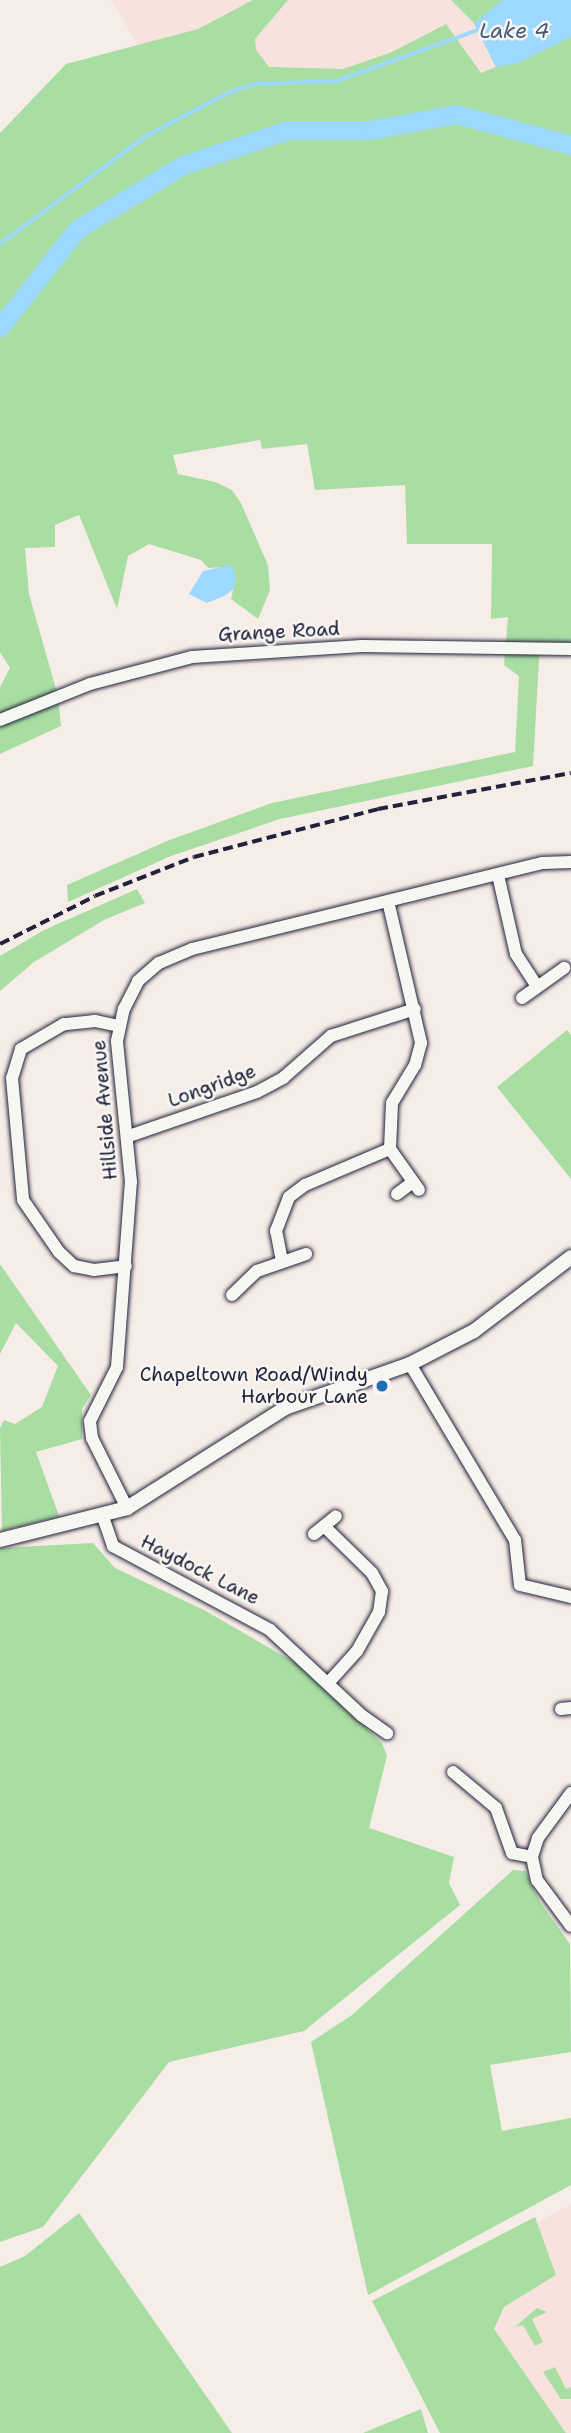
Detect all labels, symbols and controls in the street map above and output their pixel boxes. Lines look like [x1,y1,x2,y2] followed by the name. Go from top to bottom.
[479,18,549,44] water label: Lake 4
[218,617,340,647] street label: Grange Road
[88,1039,122,1181] street label: Hillside Avenue
[165,1060,259,1112] street label: Longridge
[140,1364,368,1408] place label: Chapeltown Road/Windy Harbour Lane
[374,1378,390,1394] marker: Chapeltown Road/Windy Harbour Lane
[137,1530,263,1610] street label: Haydock Lane

